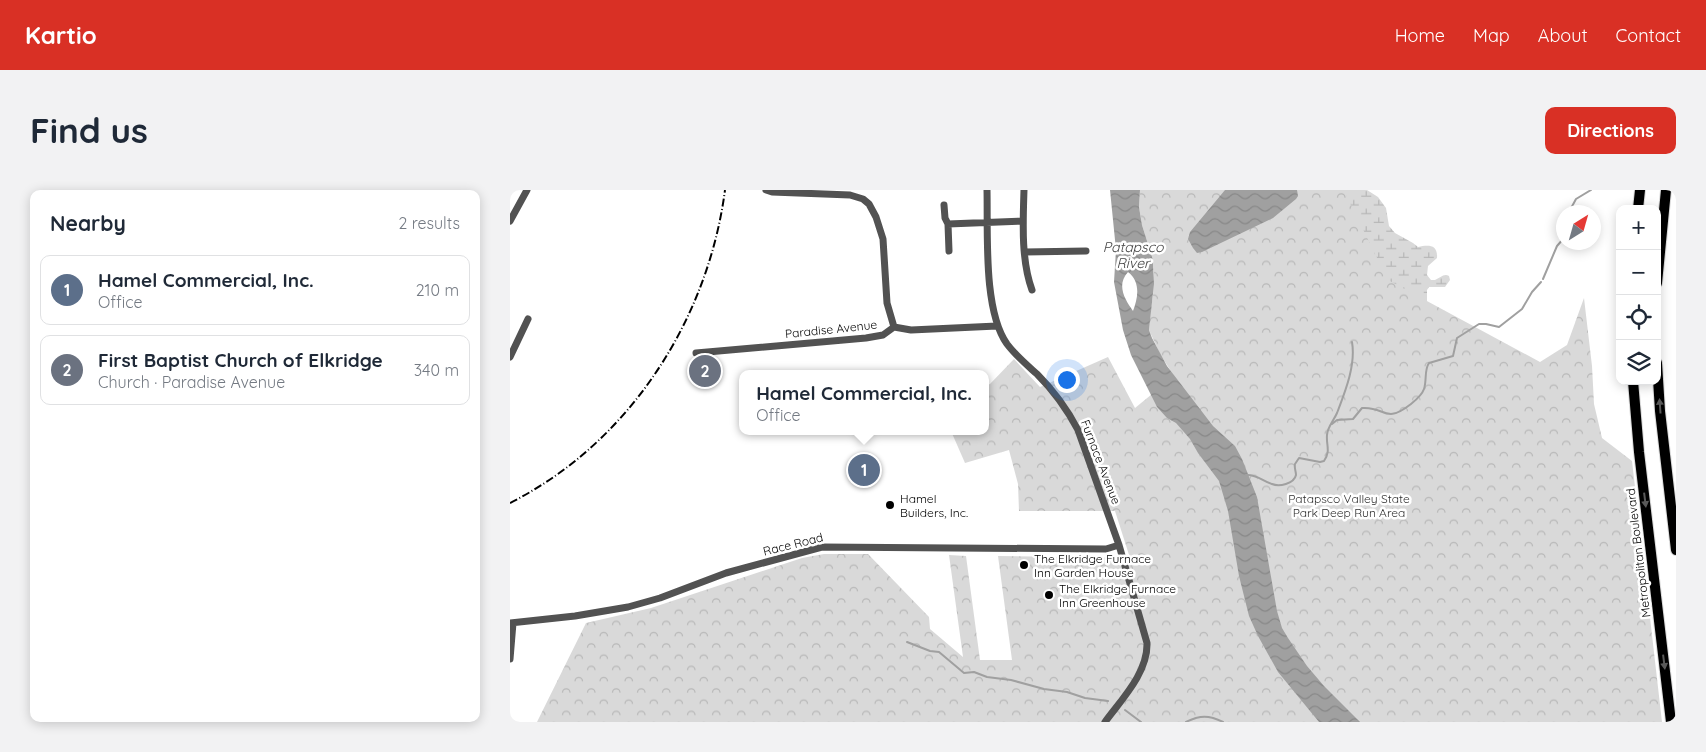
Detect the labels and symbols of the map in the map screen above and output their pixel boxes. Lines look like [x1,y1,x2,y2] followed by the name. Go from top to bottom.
[1556,205,1601,250] north arrow
[1103,238,1164,272] water label: Patapsco River
[784,317,878,341] street label: Paradise Avenue
[689,352,721,390] pin: 2
[1054,367,1080,393] your location
[1656,398,1664,414] one-way arrow
[1078,417,1124,507] street label: Furnace Avenue
[848,451,880,489] pin: 1
[1623,487,1653,619] street label: Metropolitan Boulevard
[900,491,968,520] place label: Hamel Builders, Inc.
[1288,491,1410,520] park label: Patapsco Valley State Park Deep Run Area
[1641,493,1649,509] one-way arrow
[884,499,896,511] marker: Hamel Builders, Inc.
[761,529,825,559] street label: Race Road
[1034,551,1151,580] place label: The Elkridge Furnace Inn Garden House
[1018,559,1030,571] marker: The Elkridge Furnace Inn Garden House
[1059,581,1176,610] place label: The Elkridge Furnace Inn Greenhouse
[1043,589,1055,601] marker: The Elkridge Furnace Inn Greenhouse
[1660,654,1668,670] one-way arrow

